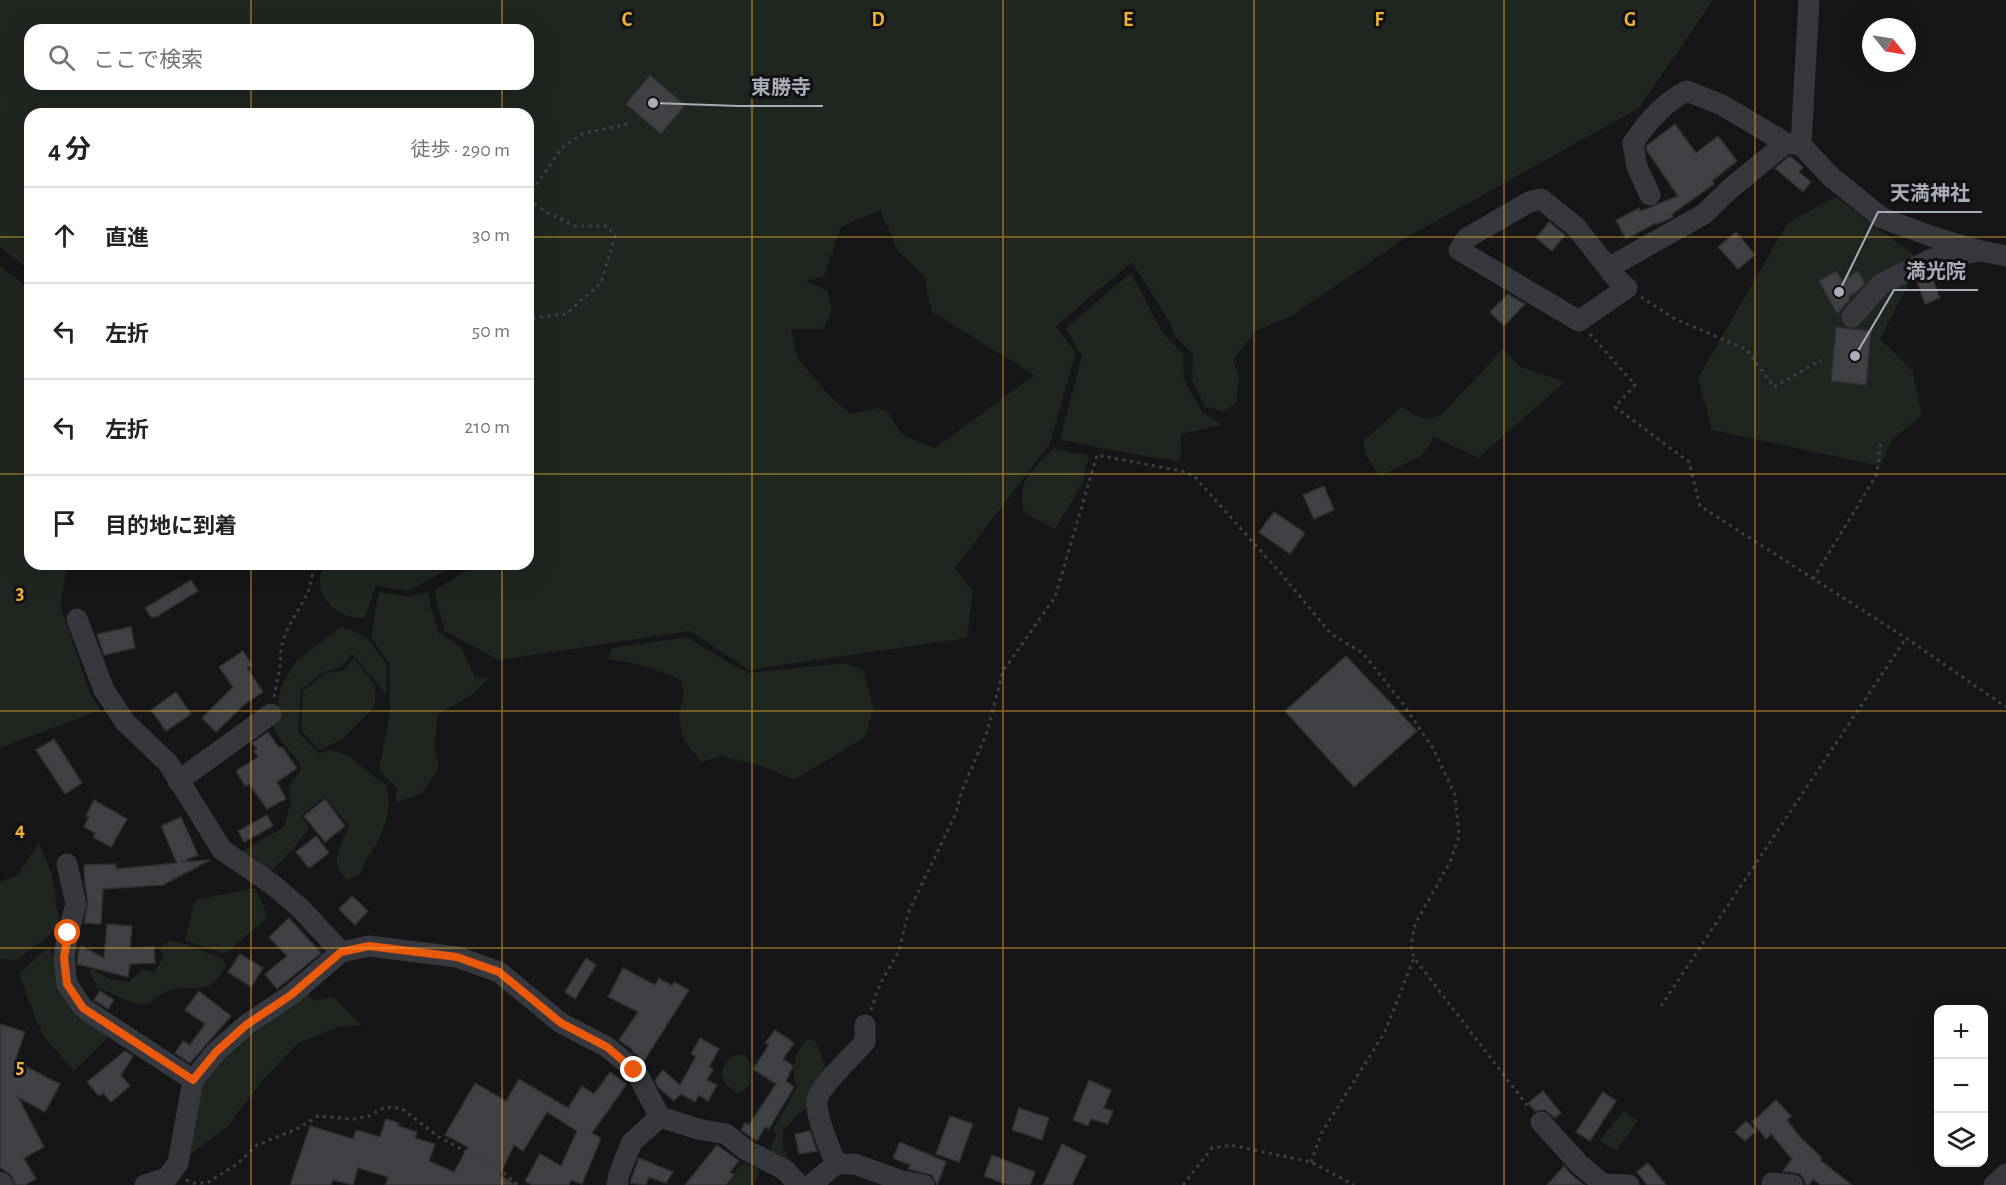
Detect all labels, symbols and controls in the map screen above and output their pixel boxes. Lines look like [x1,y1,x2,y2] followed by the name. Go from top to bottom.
[622,10,633,30] text: C
[871,10,885,30] text: D
[1123,10,1133,30] text: E
[1374,10,1384,30] text: F
[1624,10,1636,30] text: G
[1862,18,1916,72] north arrow
[24,24,534,90] search box
[45,41,78,74] icon: search
[93,49,203,71] text: ここで検索
[739,68,823,106] callout: 東勝寺
[751,77,811,98] text: 東勝寺
[48,137,91,163] text: 4 分
[410,140,510,160] text: 徒歩 · 290 m
[1878,174,1982,212] callout: 天満神社
[1890,182,1970,204] text: 天満神社
[48,219,81,252] icon: ahead
[472,225,510,245] text: 30 m
[105,227,149,249] text: 直進
[1894,252,1978,290] callout: 満光院
[1906,261,1966,282] text: 満光院
[48,315,81,348] icon: left
[472,321,510,341] text: 50 m
[105,323,149,345] text: 左折
[48,411,81,444] icon: left
[464,417,510,437] text: 210 m
[105,419,149,441] text: 左折
[48,507,81,540] icon: arrive
[105,515,237,537] text: 目的地に到着
[16,583,24,603] text: 3
[15,820,25,840] text: 4
[54,919,80,945] route start
[1934,1005,1988,1167] map controls
[1934,1005,1988,1059] button: +
[620,1056,646,1082] route end
[16,1057,24,1077] text: 5
[1934,1059,1988,1113] button: −
[1934,1113,1988,1167] button: layers

